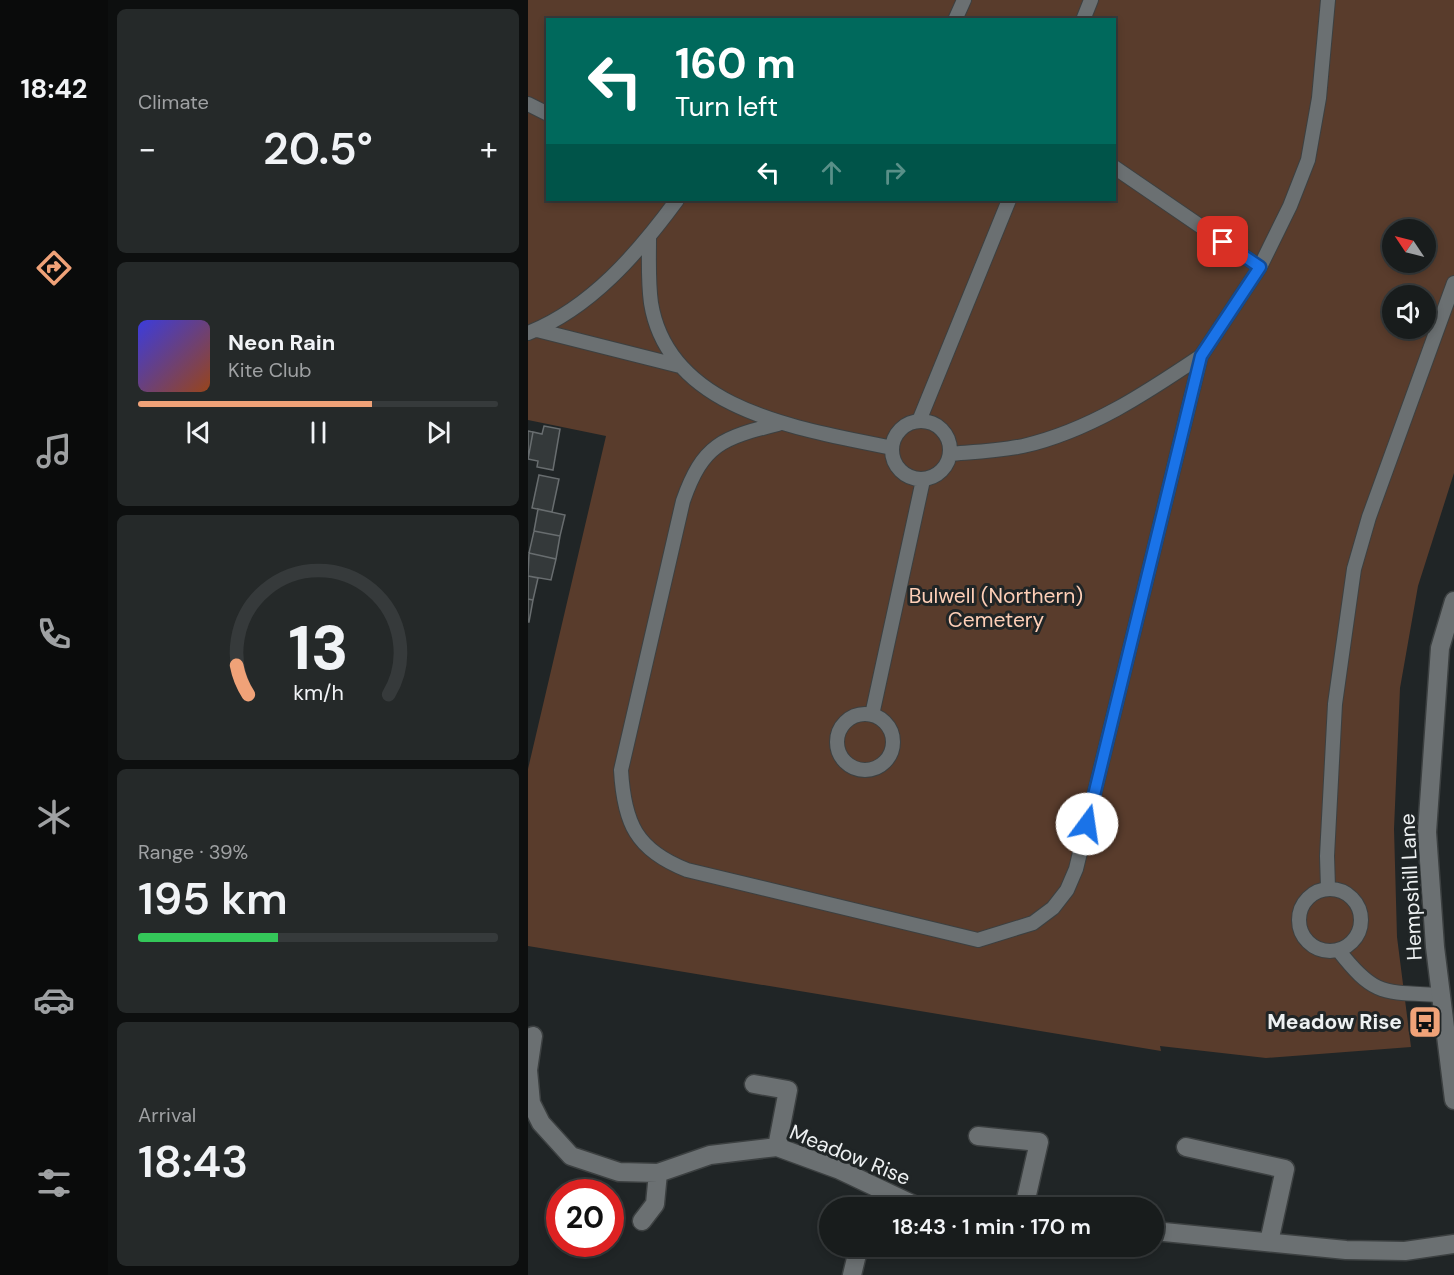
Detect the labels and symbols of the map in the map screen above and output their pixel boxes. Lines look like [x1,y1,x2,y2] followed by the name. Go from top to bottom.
[1197,216,1248,267] pin
[1382,219,1436,273] north arrow
[909,582,1083,634] park label: Bulwell (Northern) Cemetery
[1055,792,1119,856] position arrow
[1393,813,1429,961] street label: Hempshill Lane
[1407,1004,1443,1040] bus stop icon: Meadow Rise
[1267,1008,1402,1036] place label: Meadow Rise
[785,1118,915,1192] street label: Meadow Rise
[546,1179,624,1257] speed limit sign: 20

